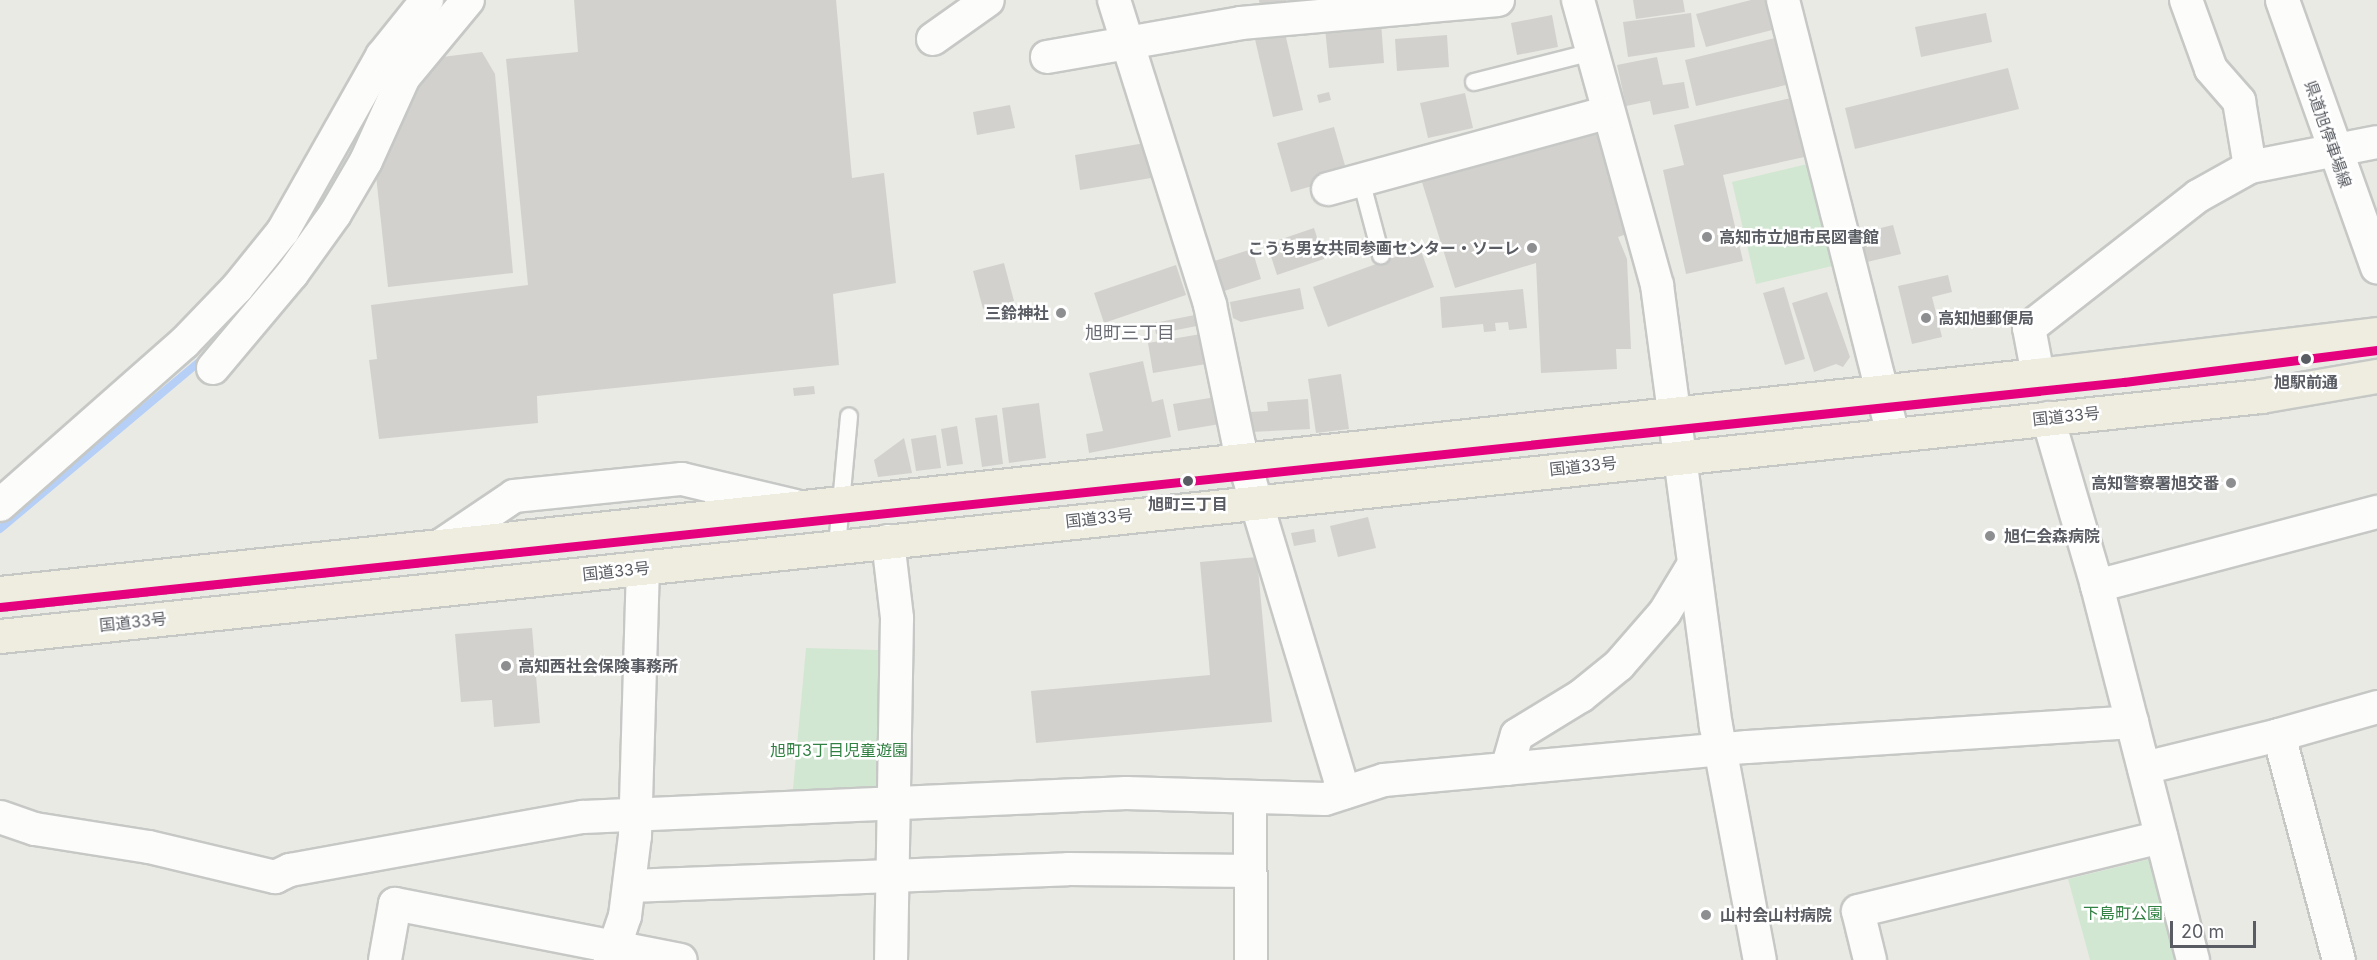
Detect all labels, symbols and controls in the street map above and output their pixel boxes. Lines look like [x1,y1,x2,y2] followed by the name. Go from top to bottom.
[2301,78,2355,190] street label: 県道旭停車場線
[1719,227,1879,247] place label: 高知市立旭市民図書館
[1700,230,1714,244] marker: 高知市立旭市民図書館
[1248,238,1520,258] place label: こうち男女共同参画センター・ソーレ
[1525,241,1539,255] marker: こうち男女共同参画センター・ソーレ
[985,303,1049,323] place label: 三鈴神社
[1054,306,1068,320] marker: 三鈴神社
[1938,308,2034,328] place label: 高知旭郵便局
[1919,311,1933,325] marker: 高知旭郵便局
[1085,322,1175,344] district label: 旭町三丁目
[2295,348,2317,370] marker: 旭駅前通
[2274,372,2338,392] place label: 旭駅前通
[2031,403,2101,429] street label: 国道33号
[1548,453,1618,479] street label: 国道33号
[1177,470,1199,492] marker: 旭町三丁目
[2091,473,2219,493] place label: 高知警察署旭交番
[2224,476,2238,490] marker: 高知警察署旭交番
[1148,494,1228,514] place label: 旭町三丁目
[1064,505,1134,531] street label: 国道33号
[2004,526,2100,546] place label: 旭仁会森病院
[1981,527,1999,545] marker: 旭仁会森病院
[581,558,651,584] street label: 国道33号
[98,609,168,635] street label: 国道33号
[518,656,678,676] place label: 高知西社会保険事務所
[499,659,513,673] marker: 高知西社会保険事務所
[770,740,908,760] park label: 旭町3丁目児童遊園
[2083,903,2163,923] park label: 下島町公園
[1720,905,1832,925] place label: 山村会山村病院
[1697,906,1715,924] marker: 山村会山村病院
[2173,909,2258,947] scale bar
[2181,921,2224,942] text: 20 m

